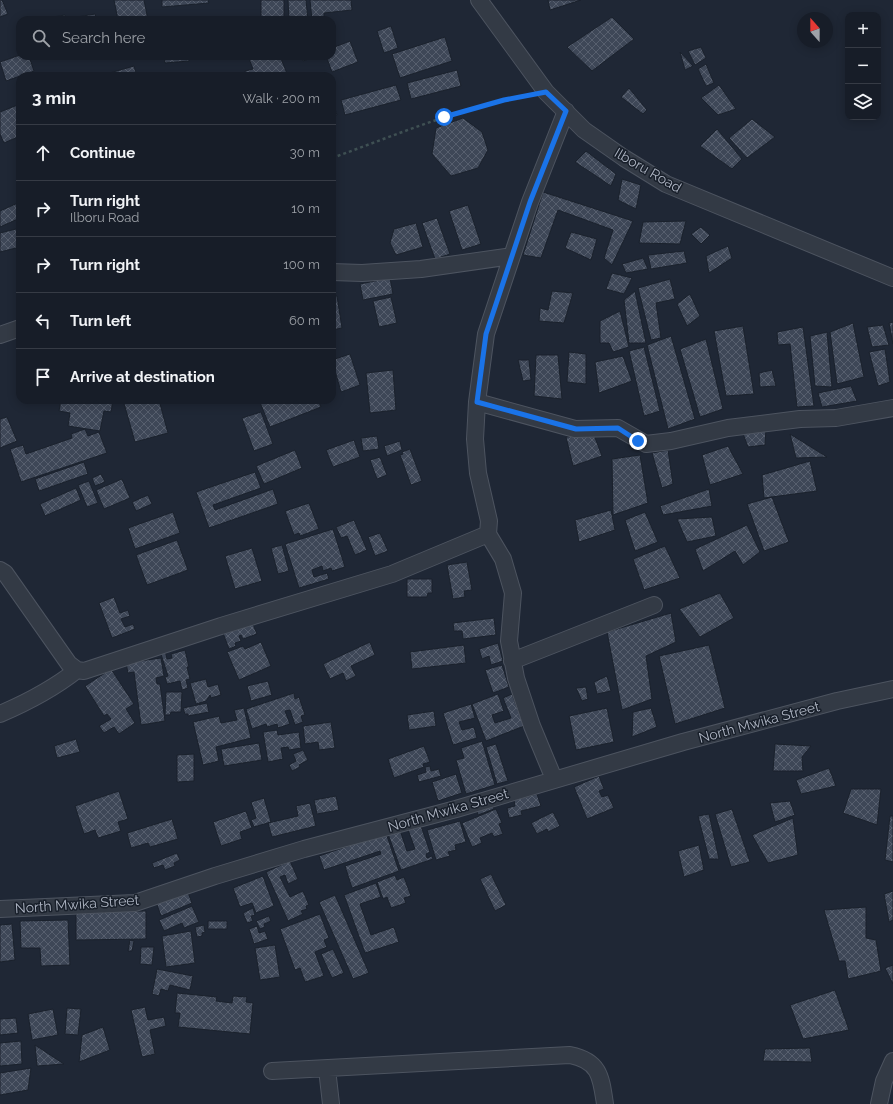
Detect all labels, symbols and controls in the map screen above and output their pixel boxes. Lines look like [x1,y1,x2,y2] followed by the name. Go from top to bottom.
[797,12,833,48] north arrow
[845,12,881,120] map controls
[845,12,881,48] button: +
[16,16,336,60] search box
[30,27,52,49] icon: search
[62,29,145,47] text: Search here
[845,48,881,84] button: −
[845,84,881,120] button: layers
[32,88,76,108] text: 3 min
[243,91,320,106] text: Walk · 200 m
[435,108,453,126] route start
[32,142,54,164] icon: ahead
[70,144,135,162] text: Continue
[612,144,684,196] street label: Ilboru Road
[290,145,320,160] text: 30 m
[70,192,140,210] text: Turn right
[32,198,54,220] icon: right
[291,201,320,216] text: 10 m
[70,210,139,225] text: Ilboru Road
[32,254,54,276] icon: right
[70,256,140,274] text: Turn right
[283,257,320,272] text: 100 m
[32,310,54,332] icon: left
[70,312,131,330] text: Turn left
[289,313,320,328] text: 60 m
[32,366,54,388] icon: arrive
[70,368,215,386] text: Arrive at destination
[629,432,647,450] route end
[697,698,821,746] street label: North Mwika Street
[386,785,510,835] street label: North Mwika Street
[14,892,140,916] street label: North Mwika Street

